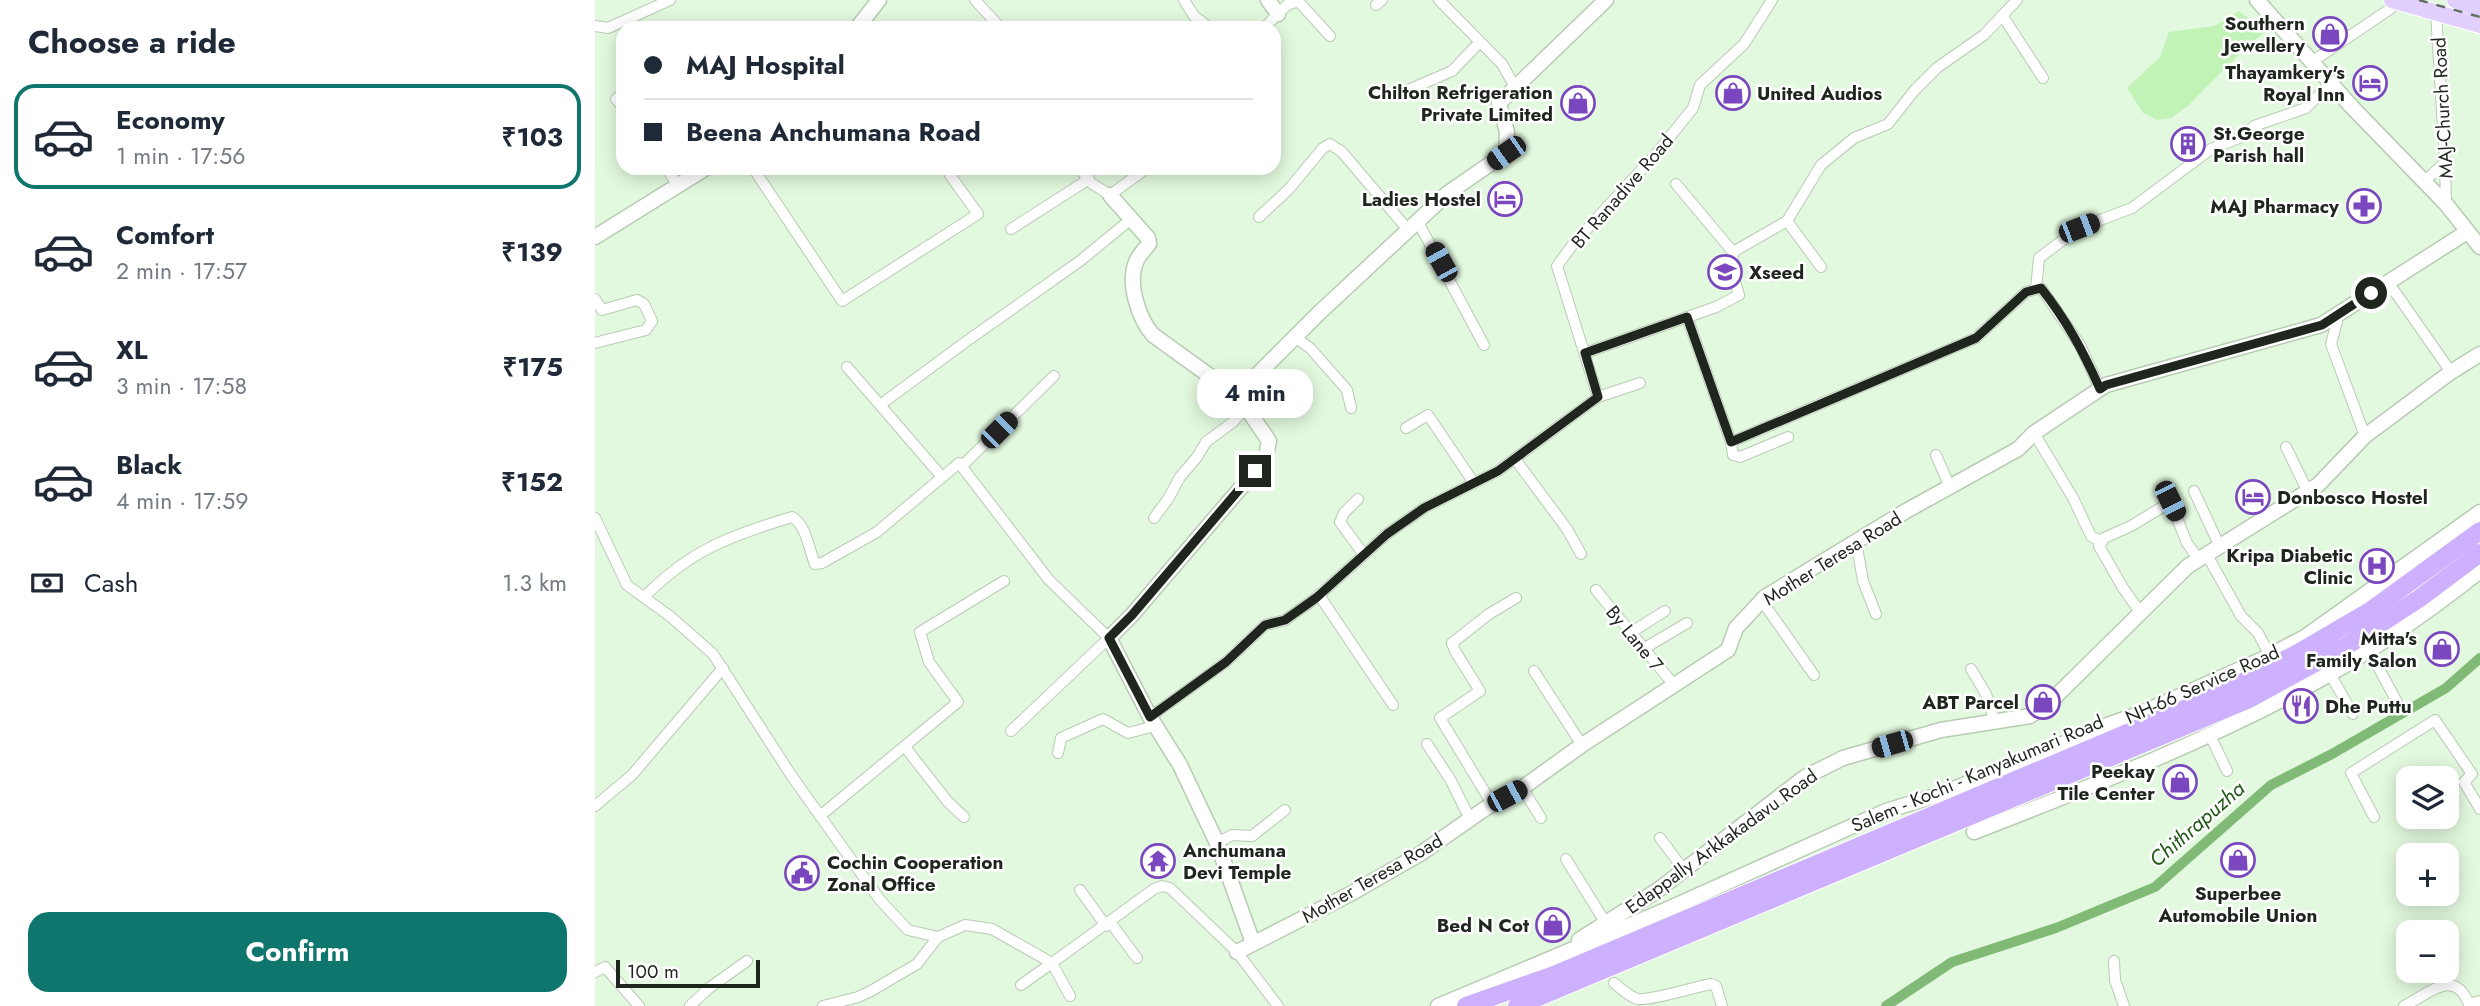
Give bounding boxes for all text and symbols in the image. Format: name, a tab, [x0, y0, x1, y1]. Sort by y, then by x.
place label: Southern Jewellery	[2220, 10, 2306, 59]
shop icon: Southern Jewellery	[2311, 15, 2349, 53]
text: Choose a ride	[28, 19, 236, 65]
street label: MAJ-Church Road	[2425, 37, 2460, 179]
text: MAJ Hospital	[686, 46, 845, 84]
place label: Thayamkery's Royal Inn	[2225, 59, 2345, 108]
hotel icon: Thayamkery's Royal Inn	[2351, 64, 2389, 102]
shop icon: United Audios	[1714, 74, 1752, 112]
place label: Chilton Refrigeration Private Limited	[1368, 79, 1553, 128]
place label: United Audios	[1757, 80, 1883, 107]
shop icon: Chilton Refrigeration Private Limited	[1559, 84, 1597, 122]
text: Economy	[116, 101, 225, 139]
icon: car	[32, 105, 95, 168]
text: Beena Anchumana Road	[686, 113, 981, 151]
text: ₹103	[502, 118, 563, 156]
place label: St.George Parish hall	[2213, 120, 2305, 169]
building icon: St.George Parish hall	[2169, 125, 2207, 163]
street label: BT Ranadive Road	[1565, 128, 1680, 254]
car	[1483, 132, 1530, 174]
text: 1 min · 17:56	[116, 139, 246, 173]
hotel icon: Ladies Hostel	[1486, 180, 1524, 218]
place label: Ladies Hostel	[1362, 186, 1481, 213]
pharmacy icon: MAJ Pharmacy	[2345, 187, 2383, 225]
place label: MAJ Pharmacy	[2210, 193, 2340, 220]
car	[2056, 211, 2103, 245]
text: Comfort	[116, 216, 214, 254]
icon: car	[32, 220, 95, 283]
text: ₹139	[501, 233, 563, 271]
car	[1422, 239, 1461, 285]
school or university icon: Xseed	[1706, 253, 1744, 291]
text: 2 min · 17:57	[116, 254, 247, 288]
place label: Xseed	[1749, 259, 1804, 286]
route start	[2355, 277, 2387, 309]
text: XL	[116, 331, 148, 369]
icon: car	[32, 335, 95, 398]
text: ₹175	[502, 348, 563, 386]
text: 3 min · 17:58	[116, 369, 247, 403]
callout: 4 min	[1197, 370, 1313, 419]
text: 4 min	[1224, 376, 1286, 410]
car	[977, 408, 1022, 452]
text: Black	[116, 446, 182, 484]
icon: car	[32, 450, 95, 513]
route end	[1239, 455, 1271, 487]
text: ₹152	[501, 463, 563, 501]
car	[2152, 478, 2189, 524]
hotel icon: Donbosco Hostel	[2234, 478, 2272, 516]
text: 4 min · 17:59	[116, 484, 249, 518]
place label: Donbosco Hostel	[2277, 484, 2428, 511]
street label: Mother Teresa Road	[1758, 505, 1907, 612]
place label: Kripa Diabetic Clinic	[2226, 542, 2353, 591]
hospital icon: Kripa Diabetic Clinic	[2358, 547, 2396, 585]
icon: cash	[28, 564, 66, 602]
text: Cash	[84, 564, 138, 602]
text: 1.3 km	[502, 566, 567, 600]
street label: By Lane 7	[1600, 600, 1670, 677]
place label: Mitta's Family Salon	[2306, 625, 2417, 674]
shop icon: Mitta's Family Salon	[2423, 630, 2461, 668]
street label: NH-66 Service Road	[2121, 638, 2284, 731]
shop icon: ABT Parcel	[2024, 683, 2062, 721]
restaurant icon: Dhe Puttu	[2282, 687, 2320, 725]
place label: ABT Parcel	[1921, 689, 2019, 716]
place label: Dhe Puttu	[2325, 693, 2412, 720]
street label: Salem - Kochi - Kanyakumari Road	[1847, 708, 2107, 839]
car	[1869, 728, 1916, 760]
place label: Peekay Tile Center	[2058, 758, 2156, 807]
street label: Edappally Arkkakadavu Road	[1620, 762, 1823, 920]
shop icon: Peekay Tile Center	[2161, 763, 2199, 801]
map controls	[2396, 766, 2459, 983]
button: layers	[2396, 766, 2459, 829]
water label: Chithrapuzha	[2143, 774, 2252, 874]
car	[1484, 777, 1531, 815]
street label: Mother Teresa Road	[1297, 827, 1448, 930]
place label: Anchumana Devi Temple	[1182, 837, 1292, 886]
shop icon: Superbee Automobile Union	[2219, 841, 2257, 879]
temple icon: Anchumana Devi Temple	[1139, 842, 1177, 880]
button: +	[2396, 843, 2459, 906]
place label: Cochin Cooperation Zonal Office	[827, 849, 1003, 898]
public building icon: Cochin Cooperation Zonal Office	[783, 854, 821, 892]
place label: Superbee Automobile Union	[2158, 880, 2317, 929]
shop icon: Bed N Cot	[1534, 906, 1572, 944]
button: Confirm	[28, 912, 567, 992]
place label: Bed N Cot	[1437, 912, 1529, 939]
button: −	[2396, 920, 2459, 983]
scale bar	[616, 957, 759, 989]
text: 100 m	[627, 958, 679, 985]

